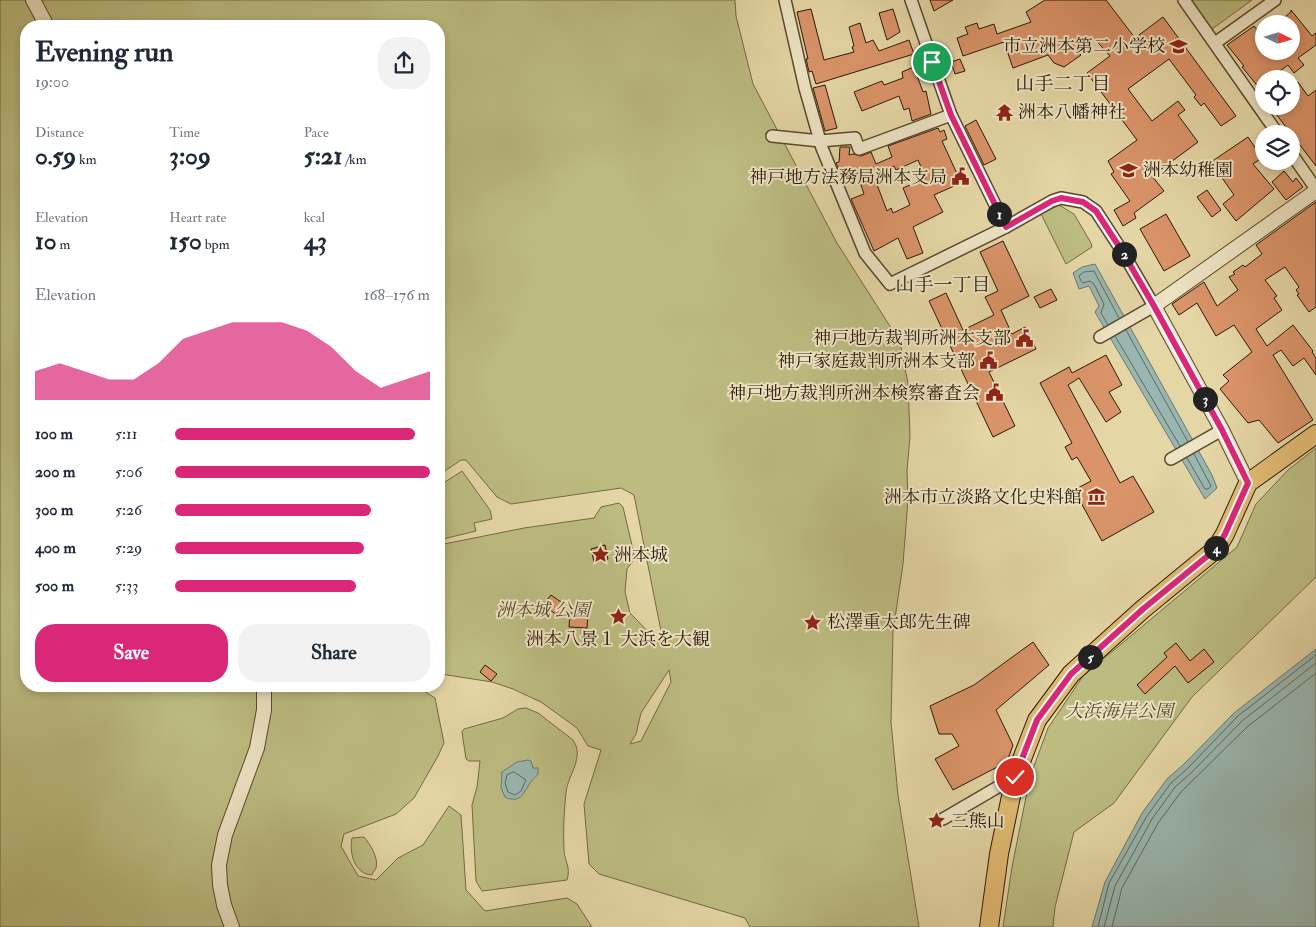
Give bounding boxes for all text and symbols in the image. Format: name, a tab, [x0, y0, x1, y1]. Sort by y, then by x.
north arrow	[1255, 15, 1300, 60]
map controls	[1255, 15, 1300, 170]
text: Evening run	[35, 35, 173, 70]
place label: 市立洲本第二小学校	[1003, 35, 1165, 58]
school or university icon: 市立洲本第二小学校	[1169, 36, 1189, 56]
button: share	[378, 37, 430, 89]
pin	[911, 41, 953, 83]
icon: arrive	[918, 48, 946, 76]
button: locate	[1255, 70, 1300, 115]
text: 19:00	[35, 72, 69, 92]
district label: 山手二丁目	[1015, 72, 1111, 96]
place label: 洲本八幡神社	[1018, 101, 1126, 124]
temple icon: 洲本八幡神社	[994, 102, 1014, 122]
text: Distance	[35, 124, 84, 141]
text: Time	[169, 124, 200, 141]
text: Pace	[304, 124, 329, 141]
button: layers	[1255, 125, 1300, 170]
text: 0.59	[35, 141, 76, 172]
text: 3:09	[169, 141, 211, 172]
text: 5:21	[304, 141, 342, 172]
text: km	[76, 151, 97, 168]
text: /km	[342, 151, 367, 168]
place label: 洲本幼稚園	[1143, 159, 1233, 182]
school or university icon: 洲本幼稚園	[1119, 160, 1139, 180]
place label: 神戸地方法務局洲本支局	[749, 166, 947, 189]
public building icon: 神戸地方法務局洲本支局	[951, 167, 971, 187]
pin: 1	[986, 202, 1012, 226]
text: 1	[997, 206, 1002, 223]
text: Elevation	[35, 209, 88, 226]
text: Heart rate	[169, 209, 226, 226]
text: kcal	[304, 209, 325, 226]
text: 10	[35, 226, 57, 257]
text: 150	[169, 226, 202, 257]
text: 43	[304, 226, 327, 257]
text: m	[57, 236, 70, 253]
text: bpm	[202, 236, 230, 253]
pin: 2	[1112, 242, 1136, 266]
text: 2	[1121, 246, 1128, 263]
district label: 山手一丁目	[895, 273, 991, 297]
text: Elevation	[35, 285, 96, 305]
text: 168–176 m	[364, 285, 430, 305]
place label: 神戸地方裁判所洲本支部	[813, 327, 1011, 350]
public building icon: 神戸地方裁判所洲本支部	[1015, 328, 1035, 348]
place label: 神戸家庭裁判所洲本支部	[777, 350, 975, 373]
public building icon: 神戸家庭裁判所洲本支部	[979, 351, 999, 371]
place label: 神戸地方裁判所洲本検察審査会	[728, 382, 980, 405]
public building icon: 神戸地方裁判所洲本検察審査会	[984, 383, 1004, 403]
pin: 3	[1192, 386, 1218, 412]
text: 3	[1203, 391, 1208, 408]
text: 100 m	[35, 424, 73, 444]
text: 5:11	[115, 424, 137, 444]
text: 200 m	[35, 462, 75, 482]
text: 5:06	[115, 462, 142, 482]
place label: 洲本市立淡路文化史料館	[884, 486, 1082, 509]
museum icon: 洲本市立淡路文化史料館	[1086, 487, 1106, 507]
text: 300 m	[35, 500, 73, 520]
text: 5:26	[115, 500, 142, 520]
pin: 4	[1204, 536, 1228, 560]
text: 400 m	[35, 538, 76, 558]
text: 5:29	[115, 538, 142, 558]
text: 4	[1213, 540, 1220, 557]
place label: 洲本城	[614, 544, 668, 567]
place icon: 洲本城	[590, 545, 610, 565]
text: 500 m	[35, 576, 74, 596]
text: 5:33	[115, 576, 138, 596]
park label: 洲本城 公園	[496, 599, 593, 622]
place icon: 洲本八景１ 大浜を大観	[608, 606, 628, 626]
place label: 松澤重太郎先生碑	[827, 611, 971, 634]
place icon: 松澤重太郎先生碑	[803, 612, 823, 632]
button: Save	[35, 624, 228, 682]
button: Share	[238, 624, 430, 682]
place label: 洲本八景１ 大浜を大観	[526, 628, 710, 651]
pin: 5	[1078, 644, 1102, 670]
text: 5	[1087, 649, 1094, 666]
park label: 大浜海岸公園	[1065, 700, 1176, 723]
pin	[994, 756, 1036, 798]
icon: check	[1001, 763, 1029, 791]
place label: 三熊山	[951, 810, 1005, 833]
place icon: 三熊山	[927, 811, 947, 831]

